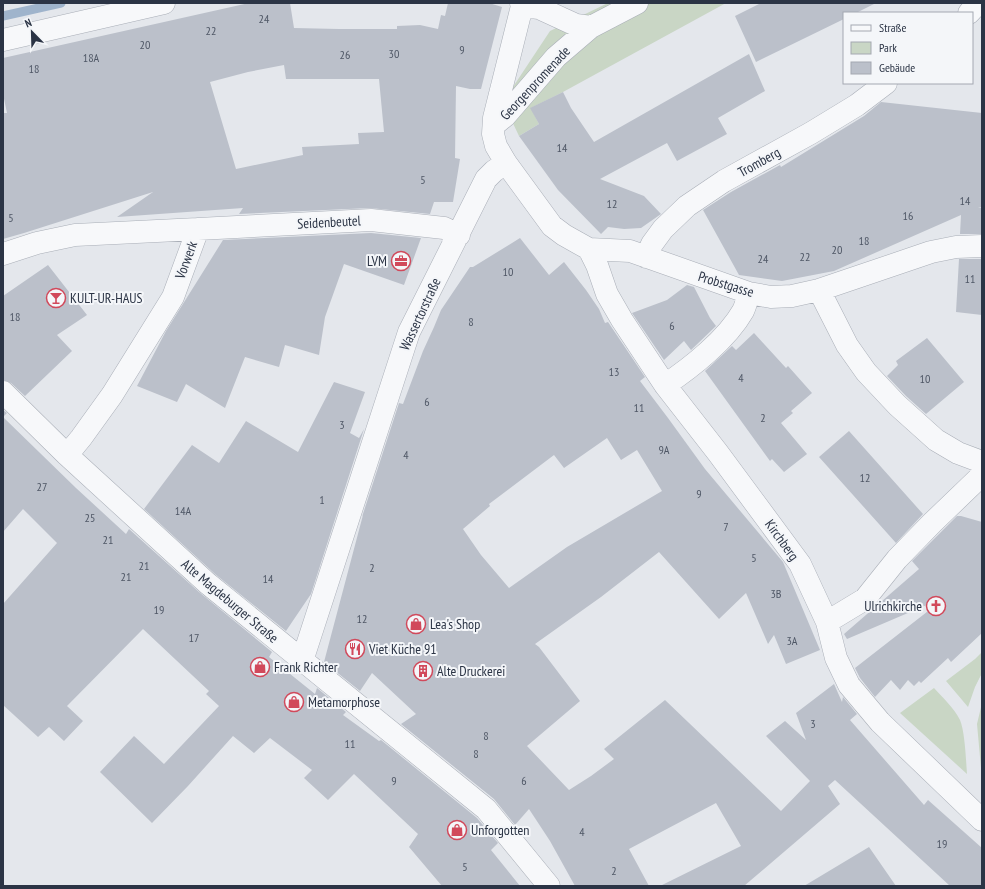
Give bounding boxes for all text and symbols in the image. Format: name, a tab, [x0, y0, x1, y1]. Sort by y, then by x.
house number: 24	[259, 11, 270, 26]
north arrow	[12, 12, 52, 52]
legend	[843, 12, 973, 84]
text: N	[23, 15, 34, 30]
text: Straße	[879, 20, 906, 35]
house number: 22	[206, 23, 216, 38]
house number: 20	[140, 37, 150, 52]
text: Park	[879, 40, 897, 55]
house number: 9	[459, 42, 465, 57]
street label: Georgenpromenade	[496, 42, 574, 124]
house number: 30	[389, 46, 399, 61]
house number: 26	[340, 47, 350, 62]
house number: 18A	[83, 50, 100, 65]
text: Gebäude	[879, 60, 915, 75]
house number: 18	[29, 61, 39, 76]
house number: 14	[557, 140, 568, 155]
street label: Tromberg	[735, 143, 783, 181]
house number: 5	[420, 172, 426, 187]
house number: 14	[960, 193, 971, 208]
house number: 12	[607, 196, 617, 211]
house number: 16	[903, 208, 913, 223]
house number: 5	[8, 210, 14, 225]
street label: Seidenbeutel	[297, 211, 362, 233]
house number: 18	[859, 233, 869, 248]
street label: Vorwerk	[171, 238, 201, 282]
house number: 20	[832, 242, 842, 257]
house number: 22	[800, 249, 810, 264]
office icon: LVM	[390, 250, 412, 272]
house number: 24	[758, 251, 769, 266]
place label: LVM	[367, 252, 387, 270]
house number: 10	[503, 264, 513, 279]
street label: Probstgasse	[696, 267, 756, 301]
house number: 11	[965, 271, 975, 286]
street label: Wassertorstraße	[395, 275, 445, 353]
bar icon: KULT-UR-HAUS	[45, 287, 67, 309]
place label: KULT-UR-HAUS	[70, 289, 143, 307]
house number: 18	[10, 309, 20, 324]
house number: 8	[468, 314, 474, 329]
house number: 6	[669, 318, 675, 333]
house number: 13	[609, 364, 619, 379]
house number: 4	[738, 370, 744, 385]
house number: 10	[920, 371, 930, 386]
house number: 6	[424, 394, 430, 409]
house number: 11	[634, 400, 644, 415]
house number: 2	[760, 410, 766, 425]
house number: 3	[339, 417, 345, 432]
house number: 9A	[658, 442, 670, 457]
house number: 4	[403, 447, 409, 462]
house number: 12	[860, 470, 870, 485]
house number: 27	[37, 479, 47, 494]
house number: 9	[696, 486, 702, 501]
house number: 1	[319, 492, 325, 507]
house number: 14A	[175, 503, 192, 518]
house number: 25	[85, 510, 95, 525]
street label: Kirchberg	[761, 516, 803, 564]
house number: 7	[723, 519, 729, 534]
house number: 21	[103, 532, 113, 547]
house number: 5	[751, 550, 757, 565]
street label: Alte Magdeburger Straße	[178, 555, 282, 647]
house number: 21	[139, 558, 149, 573]
house number: 2	[369, 560, 375, 575]
house number: 21	[121, 569, 131, 584]
house number: 14	[263, 571, 274, 586]
house number: 3B	[770, 586, 782, 601]
church icon: Ulrichkirche	[925, 595, 947, 617]
place label: Ulrichkirche	[864, 597, 922, 615]
house number: 19	[154, 602, 164, 617]
house number: 12	[357, 611, 367, 626]
shop icon: Lea's Shop	[405, 613, 427, 635]
place label: Lea's Shop	[430, 615, 480, 633]
house number: 17	[189, 630, 199, 645]
house number: 3A	[786, 633, 798, 648]
restaurant icon: Viet Küche 91	[344, 638, 366, 660]
place label: Viet Küche 91	[368, 640, 437, 658]
shop icon: Frank Richter	[249, 656, 271, 678]
place label: Frank Richter	[274, 658, 338, 676]
building icon: Alte Druckerei	[412, 660, 434, 682]
place label: Alte Druckerei	[437, 662, 505, 680]
shop icon: Metamorphose	[283, 691, 305, 713]
place label: Metamorphose	[308, 693, 380, 711]
house number: 3	[810, 716, 816, 731]
house number: 8	[483, 728, 489, 743]
house number: 11	[345, 736, 355, 751]
house number: 8	[473, 746, 479, 761]
house number: 9	[391, 773, 397, 788]
house number: 6	[521, 773, 527, 788]
shop icon: Unforgotten	[446, 819, 468, 841]
place label: Unforgotten	[471, 821, 529, 839]
house number: 4	[579, 824, 585, 839]
house number: 19	[937, 836, 947, 851]
house number: 5	[462, 859, 468, 874]
house number: 2	[611, 863, 617, 878]

